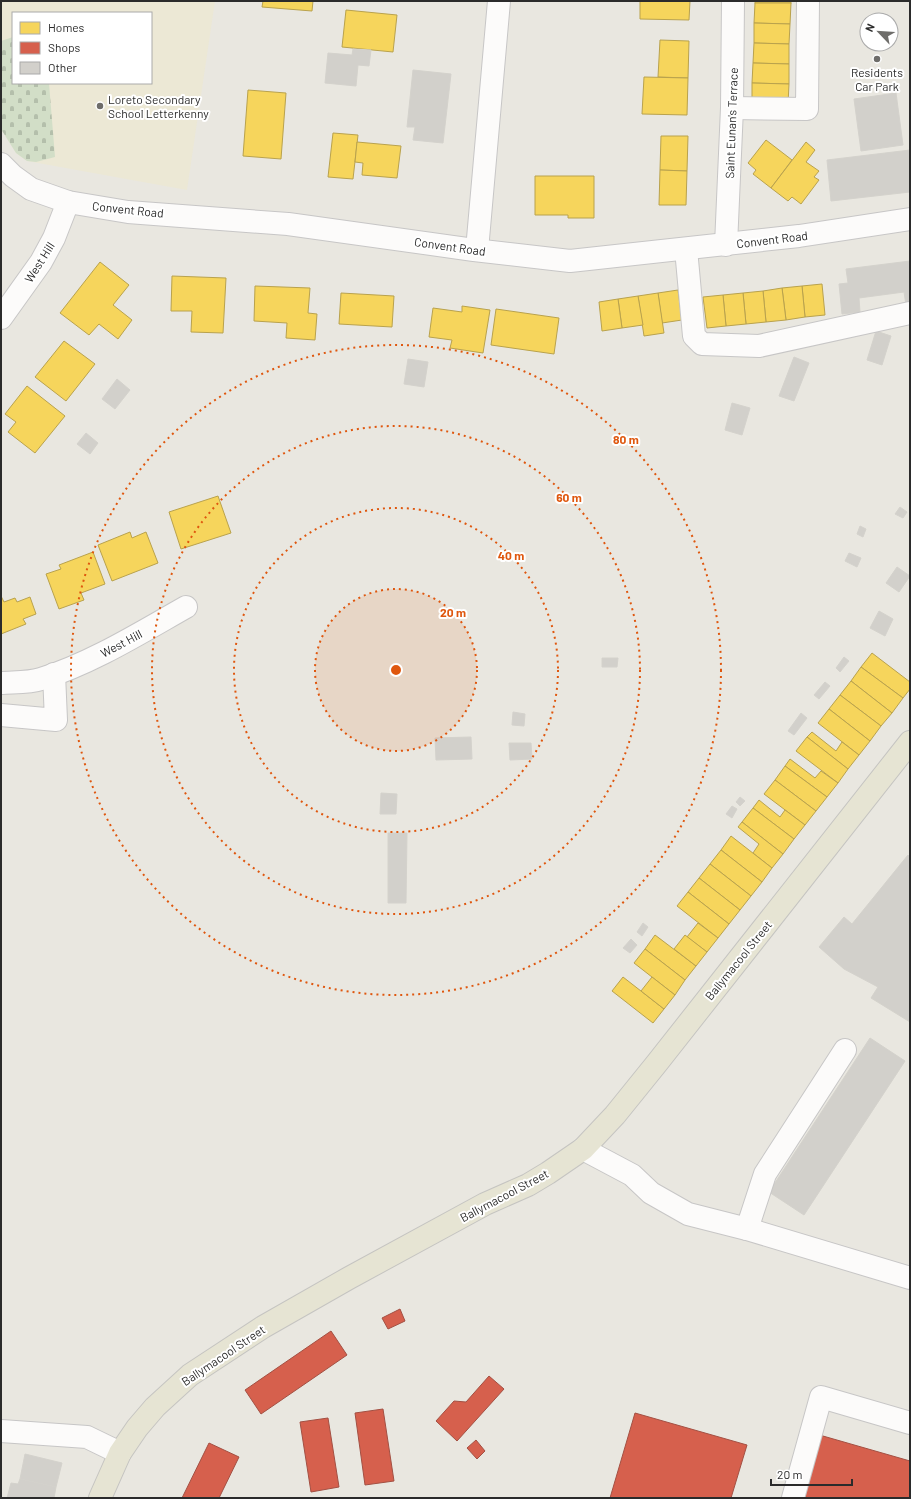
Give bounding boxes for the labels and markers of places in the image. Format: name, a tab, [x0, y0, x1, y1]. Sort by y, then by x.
marker: Residents Car Park	[872, 54, 882, 64]
place label: Residents Car Park	[851, 65, 903, 93]
place label: Loreto Secondary School Letterkenny	[108, 92, 209, 120]
marker: Loreto Secondary School Letterkenny	[95, 101, 105, 111]
centre of rings	[389, 663, 403, 677]

